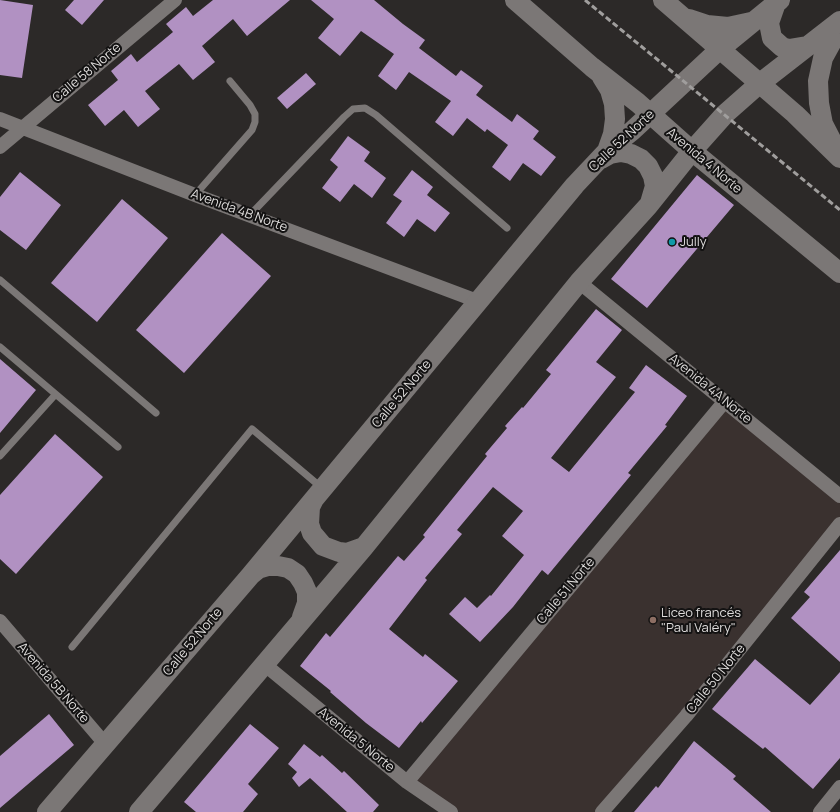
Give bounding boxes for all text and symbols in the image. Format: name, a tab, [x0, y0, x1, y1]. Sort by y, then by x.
street label: Calle 58 Norte	[50, 40, 124, 106]
street label: Calle 52 Norte	[586, 107, 658, 175]
street label: Avenida 4 Norte	[663, 125, 745, 197]
street label: Avenida 4B Norte	[189, 186, 289, 236]
place label: Jully	[680, 234, 707, 250]
marker: Jully	[667, 237, 677, 247]
street label: Avenida 4A Norte	[665, 351, 755, 427]
street label: Calle 52 Norte	[369, 357, 435, 431]
street label: Calle 51 Norte	[534, 555, 598, 627]
street label: Calle 52 Norte	[160, 605, 226, 679]
place label: Liceo francés "Paul Valéry"	[661, 605, 741, 636]
marker: Liceo francés "Paul Valéry"	[648, 615, 658, 625]
street label: Avenida 5B Norte	[14, 640, 92, 726]
street label: Calle 50 Norte	[683, 641, 749, 717]
street label: Avenida 5 Norte	[315, 704, 397, 776]

